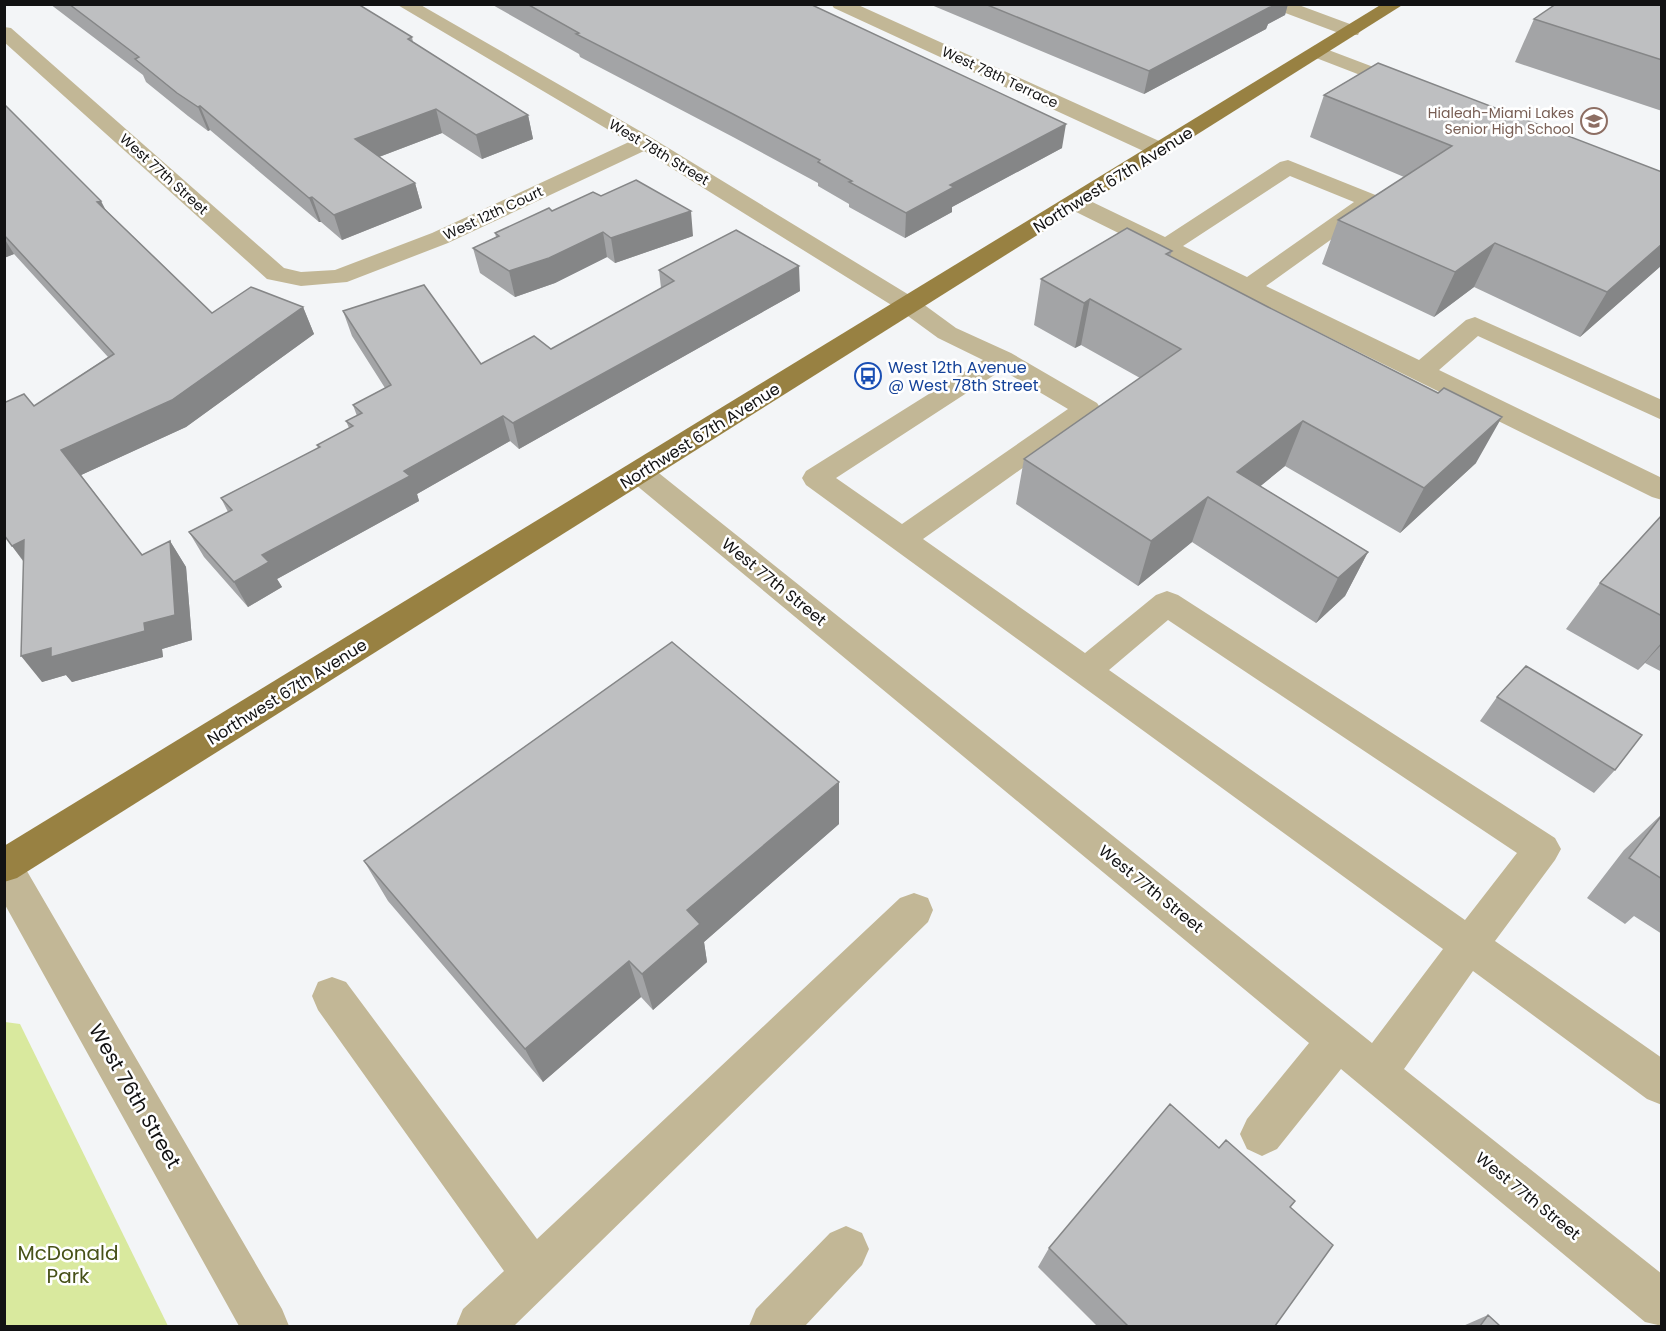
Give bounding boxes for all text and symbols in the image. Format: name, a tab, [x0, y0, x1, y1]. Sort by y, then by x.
street label: West 78th Terrace	[939, 41, 1062, 113]
place label: Hialeah-Miami Lakes Senior High School	[1428, 103, 1574, 139]
school or university icon: Hialeah-Miami Lakes Senior High School	[1579, 106, 1609, 136]
street label: West 78th Street	[605, 114, 713, 190]
street label: Northwest 67th Avenue	[1029, 121, 1197, 239]
street label: West 77th Street	[115, 129, 213, 219]
street label: West 12th Court	[440, 181, 546, 245]
place label: West 12th Avenue @ West 78th Street	[888, 356, 1039, 397]
bus stop icon: West 12th Avenue @ West 78th Street	[853, 361, 883, 391]
street label: Northwest 67th Avenue	[616, 377, 784, 495]
street label: West 77th Street	[717, 533, 831, 632]
street label: Northwest 67th Avenue	[203, 633, 371, 751]
street label: West 77th Street	[1094, 840, 1208, 939]
street label: West 76th Street	[82, 1019, 188, 1173]
street label: West 77th Street	[1471, 1147, 1585, 1246]
park label: McDonald Park	[17, 1239, 119, 1290]

